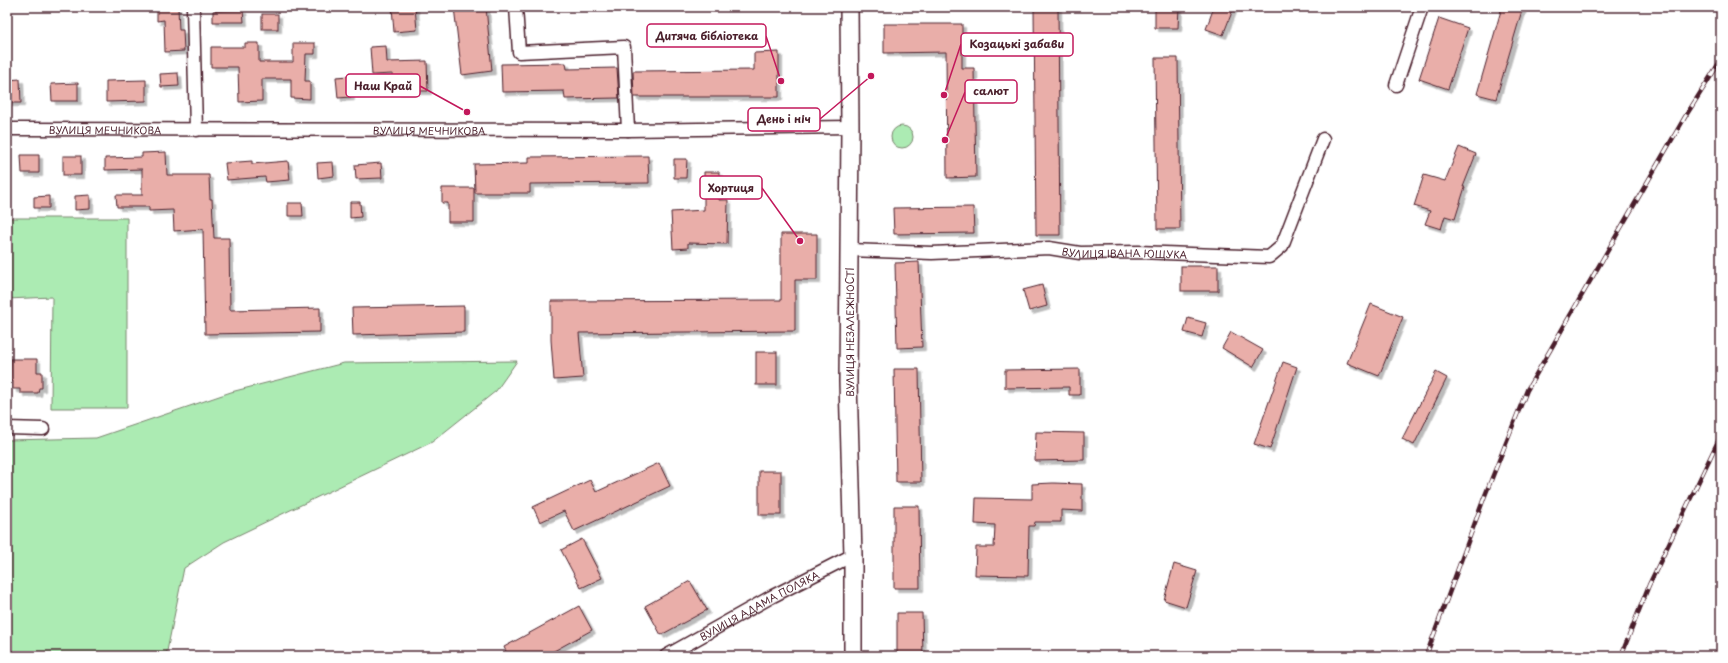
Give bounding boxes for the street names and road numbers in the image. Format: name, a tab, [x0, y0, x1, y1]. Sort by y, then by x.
street label: ВУЛИЦЯ МЕЧНИКОВА	[49, 122, 161, 137]
street label: ВУЛИЦЯ МЕЧНИКОВА	[373, 122, 485, 137]
street label: ВУЛИЦЯ ІВАНА ЮЩУКА	[1061, 243, 1188, 261]
street label: ВУЛИЦЯ НЕЗАЛЕЖНОСТІ	[842, 267, 857, 397]
street label: ВУЛИЦЯ АДАМА ПОЛЯКА	[696, 566, 821, 643]

